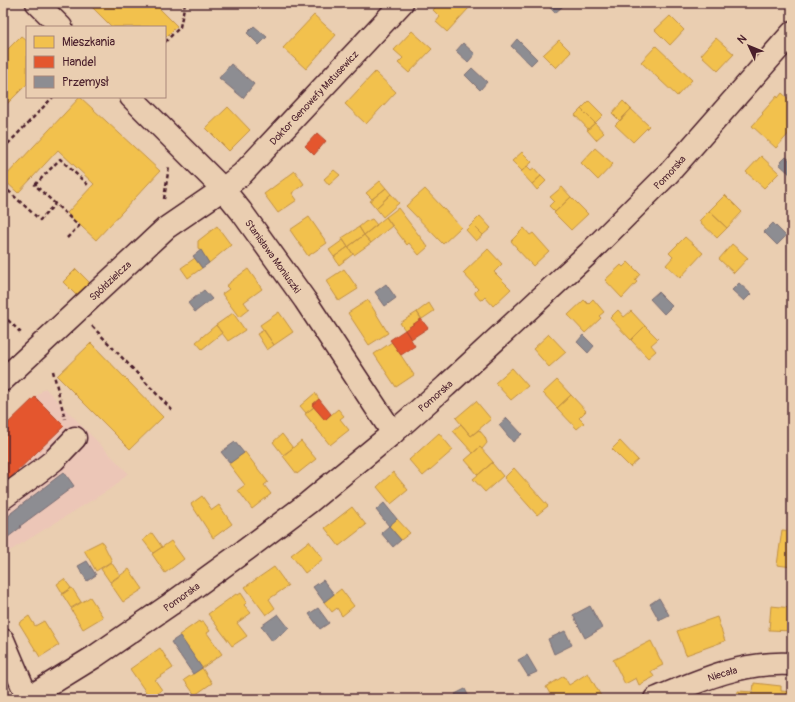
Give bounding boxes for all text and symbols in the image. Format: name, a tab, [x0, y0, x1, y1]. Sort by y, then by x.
legend	[26, 26, 166, 98]
north arrow	[729, 26, 769, 66]
text: N	[735, 32, 750, 47]
text: Mieszkania	[62, 35, 115, 50]
street label: Doktor Genowefy Matusewicz	[267, 49, 361, 148]
text: Handel	[62, 55, 97, 70]
text: Przemysł	[62, 75, 110, 90]
street label: Pomorska	[651, 153, 689, 192]
street label: Stanisława Moniuszki	[242, 218, 303, 296]
street label: Spółdzielcza	[87, 259, 134, 304]
street label: Pomorska	[416, 378, 456, 415]
street label: Pomorska	[161, 580, 203, 614]
street label: Niecała	[706, 664, 739, 685]

